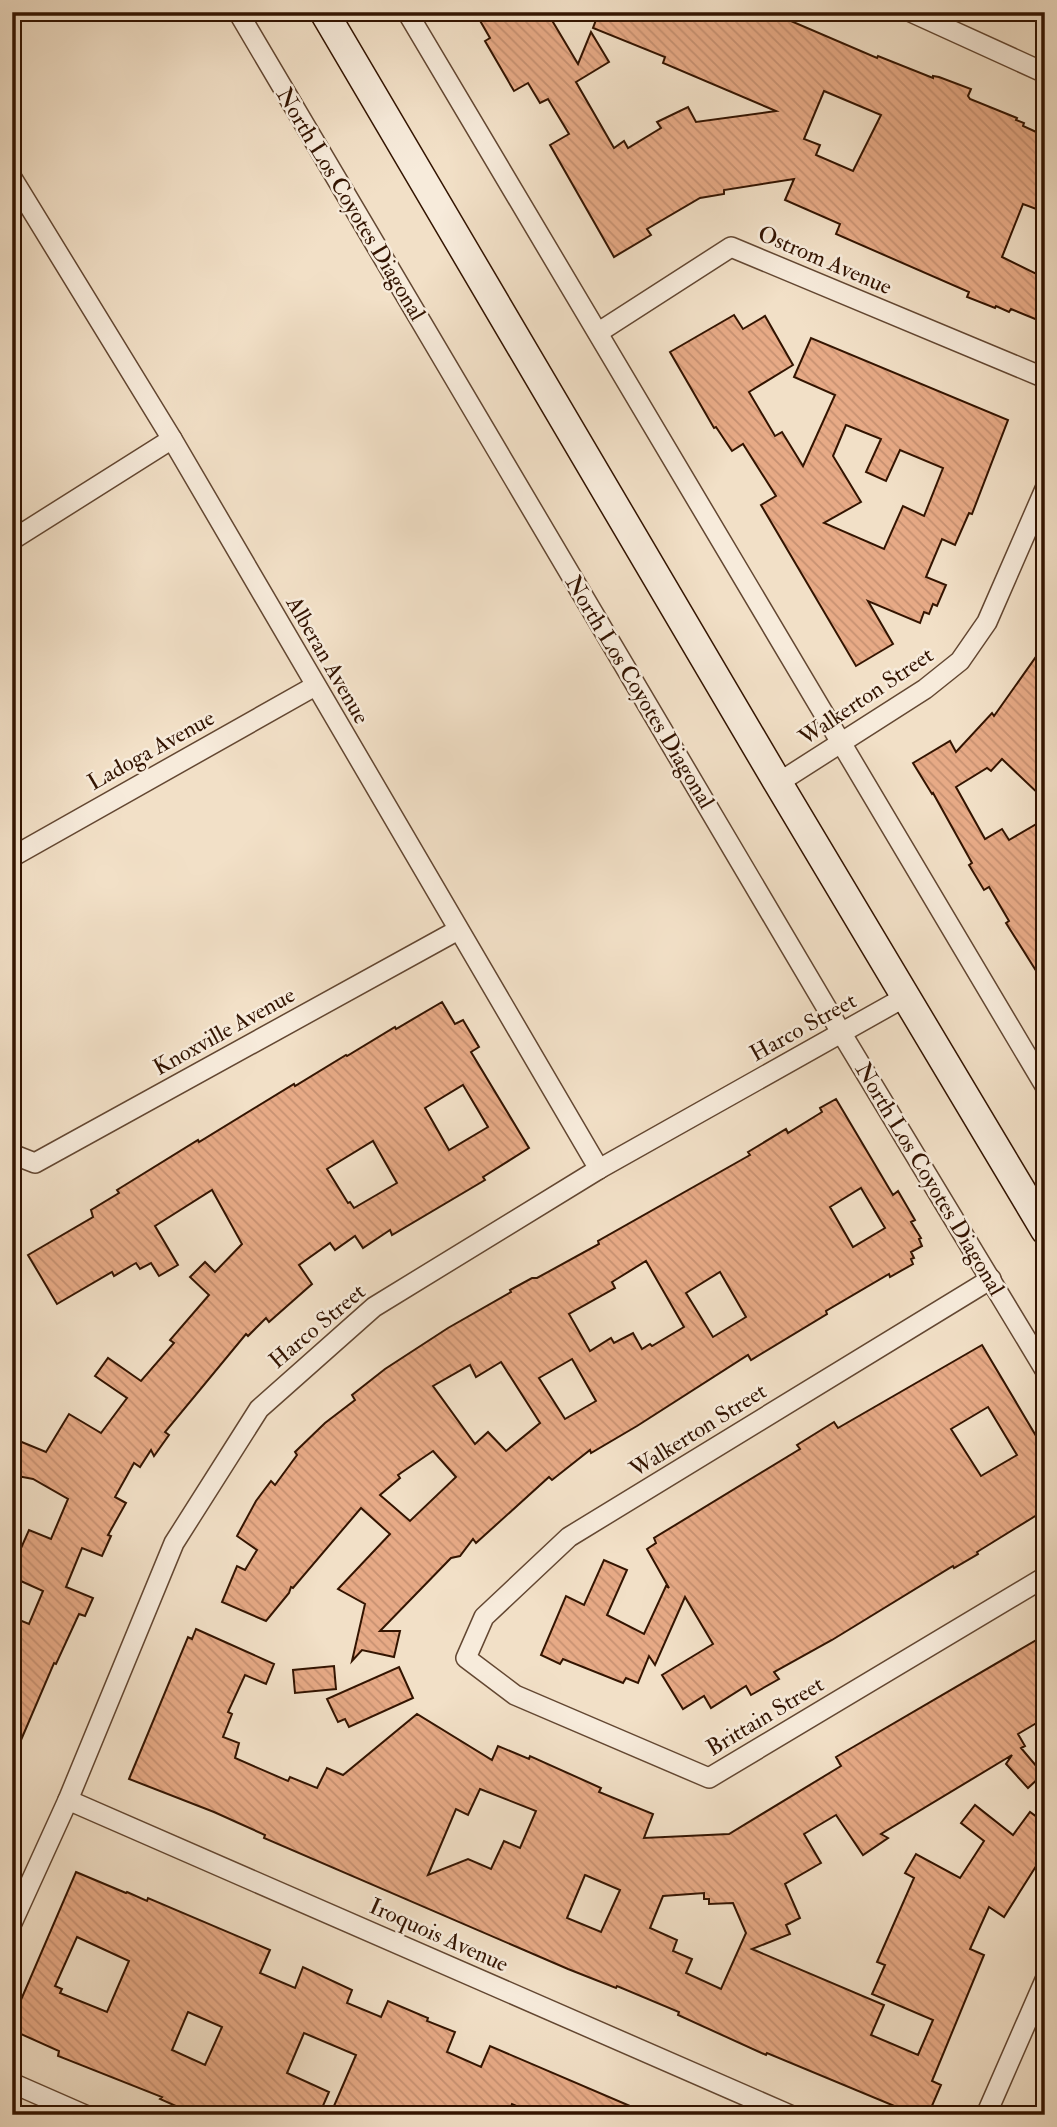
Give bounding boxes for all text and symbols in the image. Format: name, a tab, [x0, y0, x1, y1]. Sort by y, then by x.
street label: North Los Coyotes Diagonal	[270, 82, 432, 326]
street label: Ostrom Avenue	[754, 219, 897, 301]
street label: North Los Coyotes Diagonal	[559, 570, 721, 814]
street label: Alberan Avenue	[279, 590, 376, 729]
street label: Walkerton Street	[792, 640, 939, 752]
street label: Ladoga Avenue	[82, 703, 220, 797]
street label: Knoxville Avenue	[148, 980, 300, 1082]
street label: Harco Street	[745, 986, 861, 1068]
street label: North Los Coyotes Diagonal	[849, 1057, 1011, 1301]
street label: Harco Street	[263, 1277, 371, 1375]
street label: Walkerton Street	[623, 1376, 772, 1484]
street label: Brittain Street	[701, 1670, 829, 1762]
street label: Iroquois Avenue	[365, 1891, 513, 1979]

